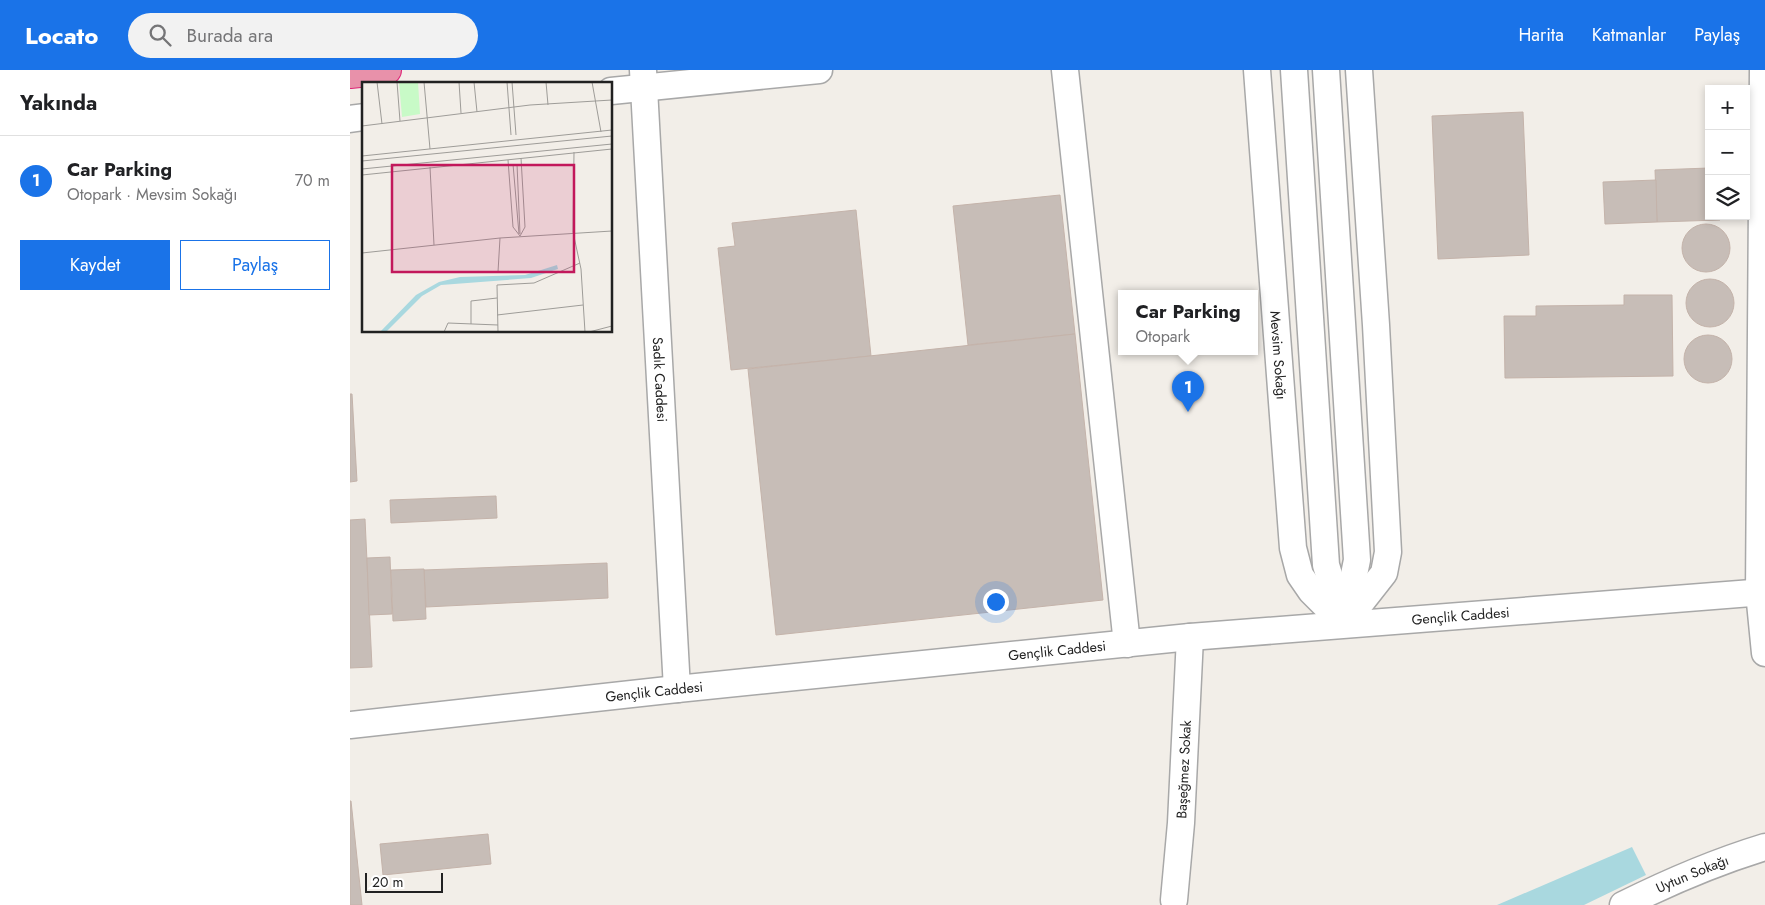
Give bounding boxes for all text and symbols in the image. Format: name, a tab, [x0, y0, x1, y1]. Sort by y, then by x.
search box	[128, 13, 478, 58]
text: Locato	[25, 18, 98, 53]
icon: search	[146, 21, 174, 49]
text: Burada ara	[186, 22, 273, 49]
text: Harita	[1518, 22, 1564, 48]
text: Katmanlar	[1592, 22, 1666, 48]
text: Paylaş	[1694, 22, 1740, 48]
inset map	[362, 82, 612, 332]
map controls	[1705, 85, 1750, 220]
button: +	[1705, 85, 1750, 130]
text: Yakında	[20, 88, 97, 118]
button: −	[1705, 130, 1750, 175]
text: Car Parking	[67, 156, 172, 183]
text: 1	[32, 169, 40, 192]
text: 70 m	[295, 169, 330, 192]
button: layers	[1705, 175, 1750, 220]
text: Otopark · Mevsim Sokağı	[67, 183, 237, 206]
button: Kaydet	[20, 240, 170, 290]
button: Paylaş	[180, 240, 330, 290]
popup	[1118, 290, 1258, 355]
text: Car Parking	[1135, 298, 1241, 325]
street label: Mevsim Sokağı	[1265, 310, 1292, 400]
text: Otopark	[1135, 325, 1190, 348]
street label: Sadık Caddesi	[648, 336, 672, 423]
pin: 1	[1172, 371, 1204, 412]
your location	[983, 589, 1009, 615]
street label: Gençlik Caddesi	[1411, 602, 1510, 630]
street label: Gençlik Caddesi	[1007, 636, 1107, 665]
street label: Gençlik Caddesi	[604, 676, 704, 707]
street label: Başeğmez Sokak	[1171, 719, 1196, 819]
street label: Uytun Sokağı	[1653, 850, 1731, 898]
scale bar	[365, 870, 442, 893]
text: 20 m	[372, 872, 404, 892]

